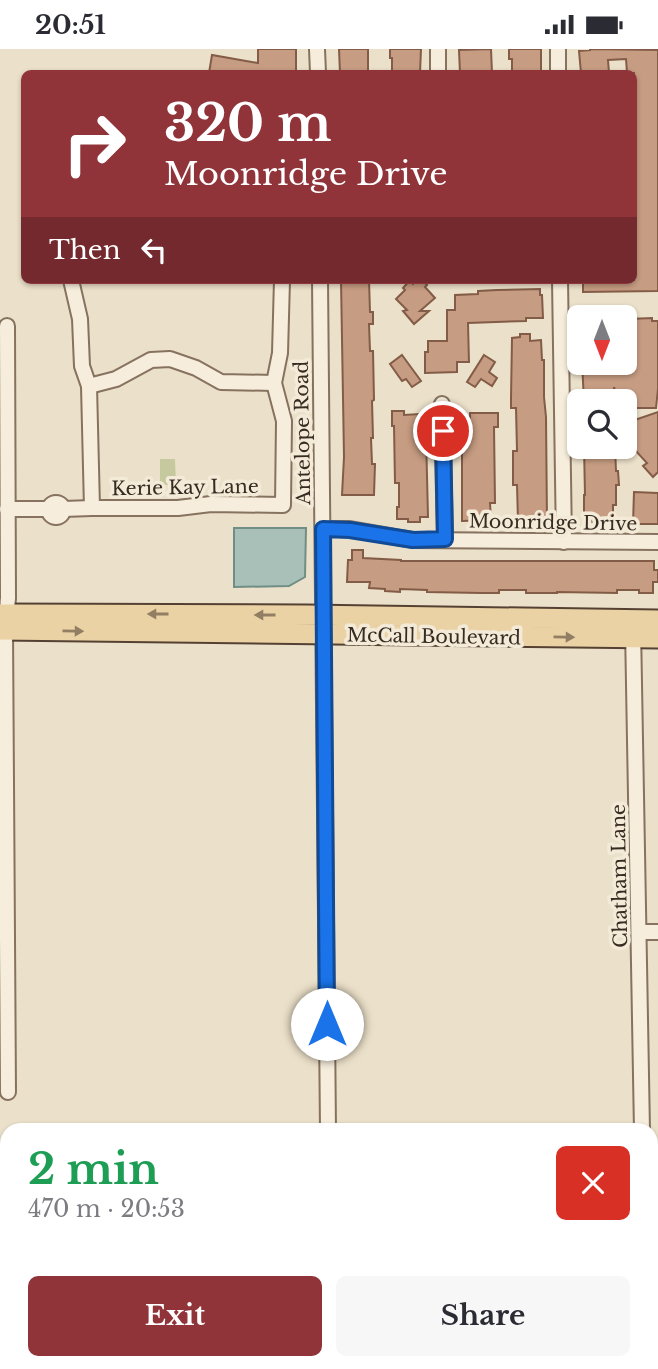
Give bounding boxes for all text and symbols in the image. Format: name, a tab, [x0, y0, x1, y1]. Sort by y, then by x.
text: 20:51	[35, 9, 106, 41]
text: 320 m	[164, 93, 331, 154]
icon: right	[49, 98, 140, 189]
text: Moonridge Drive	[164, 154, 448, 194]
icon: left	[135, 231, 173, 269]
text: Then	[49, 234, 121, 266]
north arrow	[567, 305, 637, 375]
map controls	[567, 305, 637, 459]
street label: Antelope Road	[290, 361, 315, 506]
button: search	[567, 389, 637, 459]
pin	[413, 401, 473, 461]
icon: arrive	[424, 412, 462, 450]
street label: Kerie Kay Lane	[111, 475, 259, 500]
street label: Moonridge Drive	[469, 510, 637, 535]
one-way arrow	[146, 608, 168, 620]
one-way arrow	[254, 609, 276, 621]
street label: McCall Boulevard	[347, 623, 521, 650]
one-way arrow	[62, 625, 84, 637]
one-way arrow	[553, 632, 575, 643]
street label: Chatham Lane	[607, 804, 632, 948]
position arrow	[290, 987, 364, 1061]
text: 2 min	[28, 1143, 159, 1195]
button: close	[556, 1146, 630, 1220]
text: 470 m · 20:53	[28, 1195, 185, 1223]
button: Exit	[28, 1276, 322, 1356]
button: Share	[336, 1276, 630, 1356]

